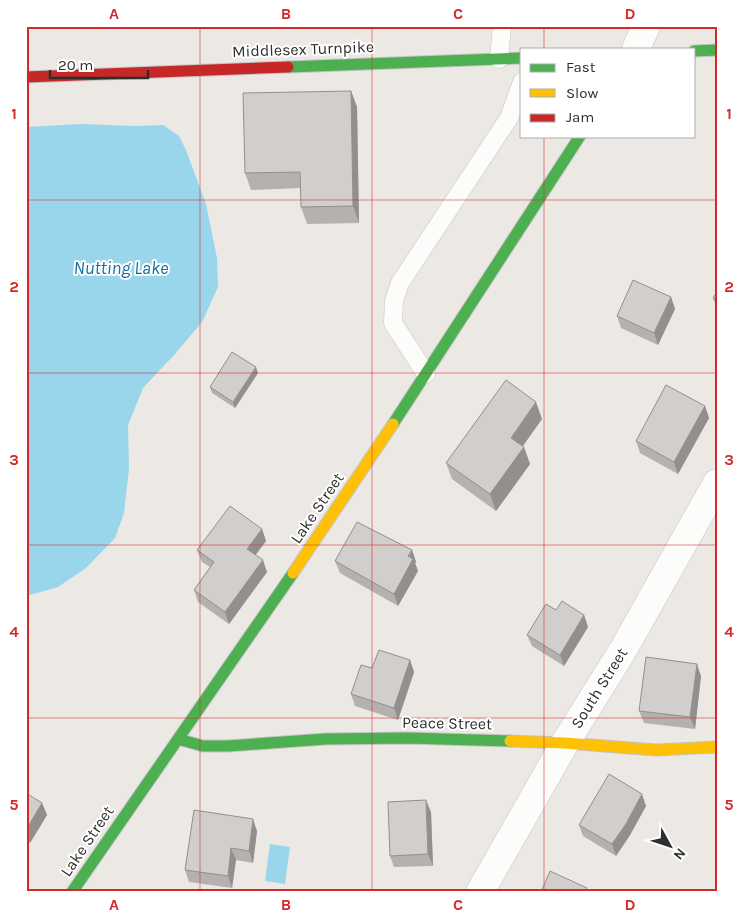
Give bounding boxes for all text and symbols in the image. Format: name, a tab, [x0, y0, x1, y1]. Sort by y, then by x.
text: A	[109, 4, 119, 23]
text: B	[281, 4, 291, 23]
text: C	[453, 4, 463, 23]
text: D	[625, 4, 636, 23]
street label: Middlesex Turnpike	[232, 37, 374, 61]
scale bar	[50, 48, 148, 80]
legend	[520, 48, 696, 138]
text: 20 m	[58, 56, 93, 74]
text: Fast	[566, 58, 596, 76]
text: Slow	[566, 84, 598, 102]
text: 1	[11, 104, 17, 123]
text: 1	[726, 104, 732, 123]
text: Jam	[566, 108, 594, 126]
water label: Nutting Lake	[74, 257, 168, 279]
text: 2	[9, 277, 19, 296]
text: 2	[724, 277, 734, 296]
text: 3	[9, 450, 19, 469]
text: 3	[724, 450, 734, 469]
street label: Lake Street	[286, 469, 348, 547]
text: 4	[9, 622, 19, 641]
text: 4	[724, 622, 734, 641]
street label: South Street	[567, 644, 631, 732]
street label: Peace Street	[402, 713, 492, 733]
text: 5	[9, 795, 19, 814]
text: 5	[724, 795, 734, 814]
street label: Lake Street	[56, 802, 118, 880]
north arrow	[646, 820, 696, 870]
text: N	[670, 845, 689, 863]
text: A	[109, 895, 119, 914]
text: B	[281, 895, 291, 914]
text: C	[453, 895, 463, 914]
text: D	[625, 895, 636, 914]

